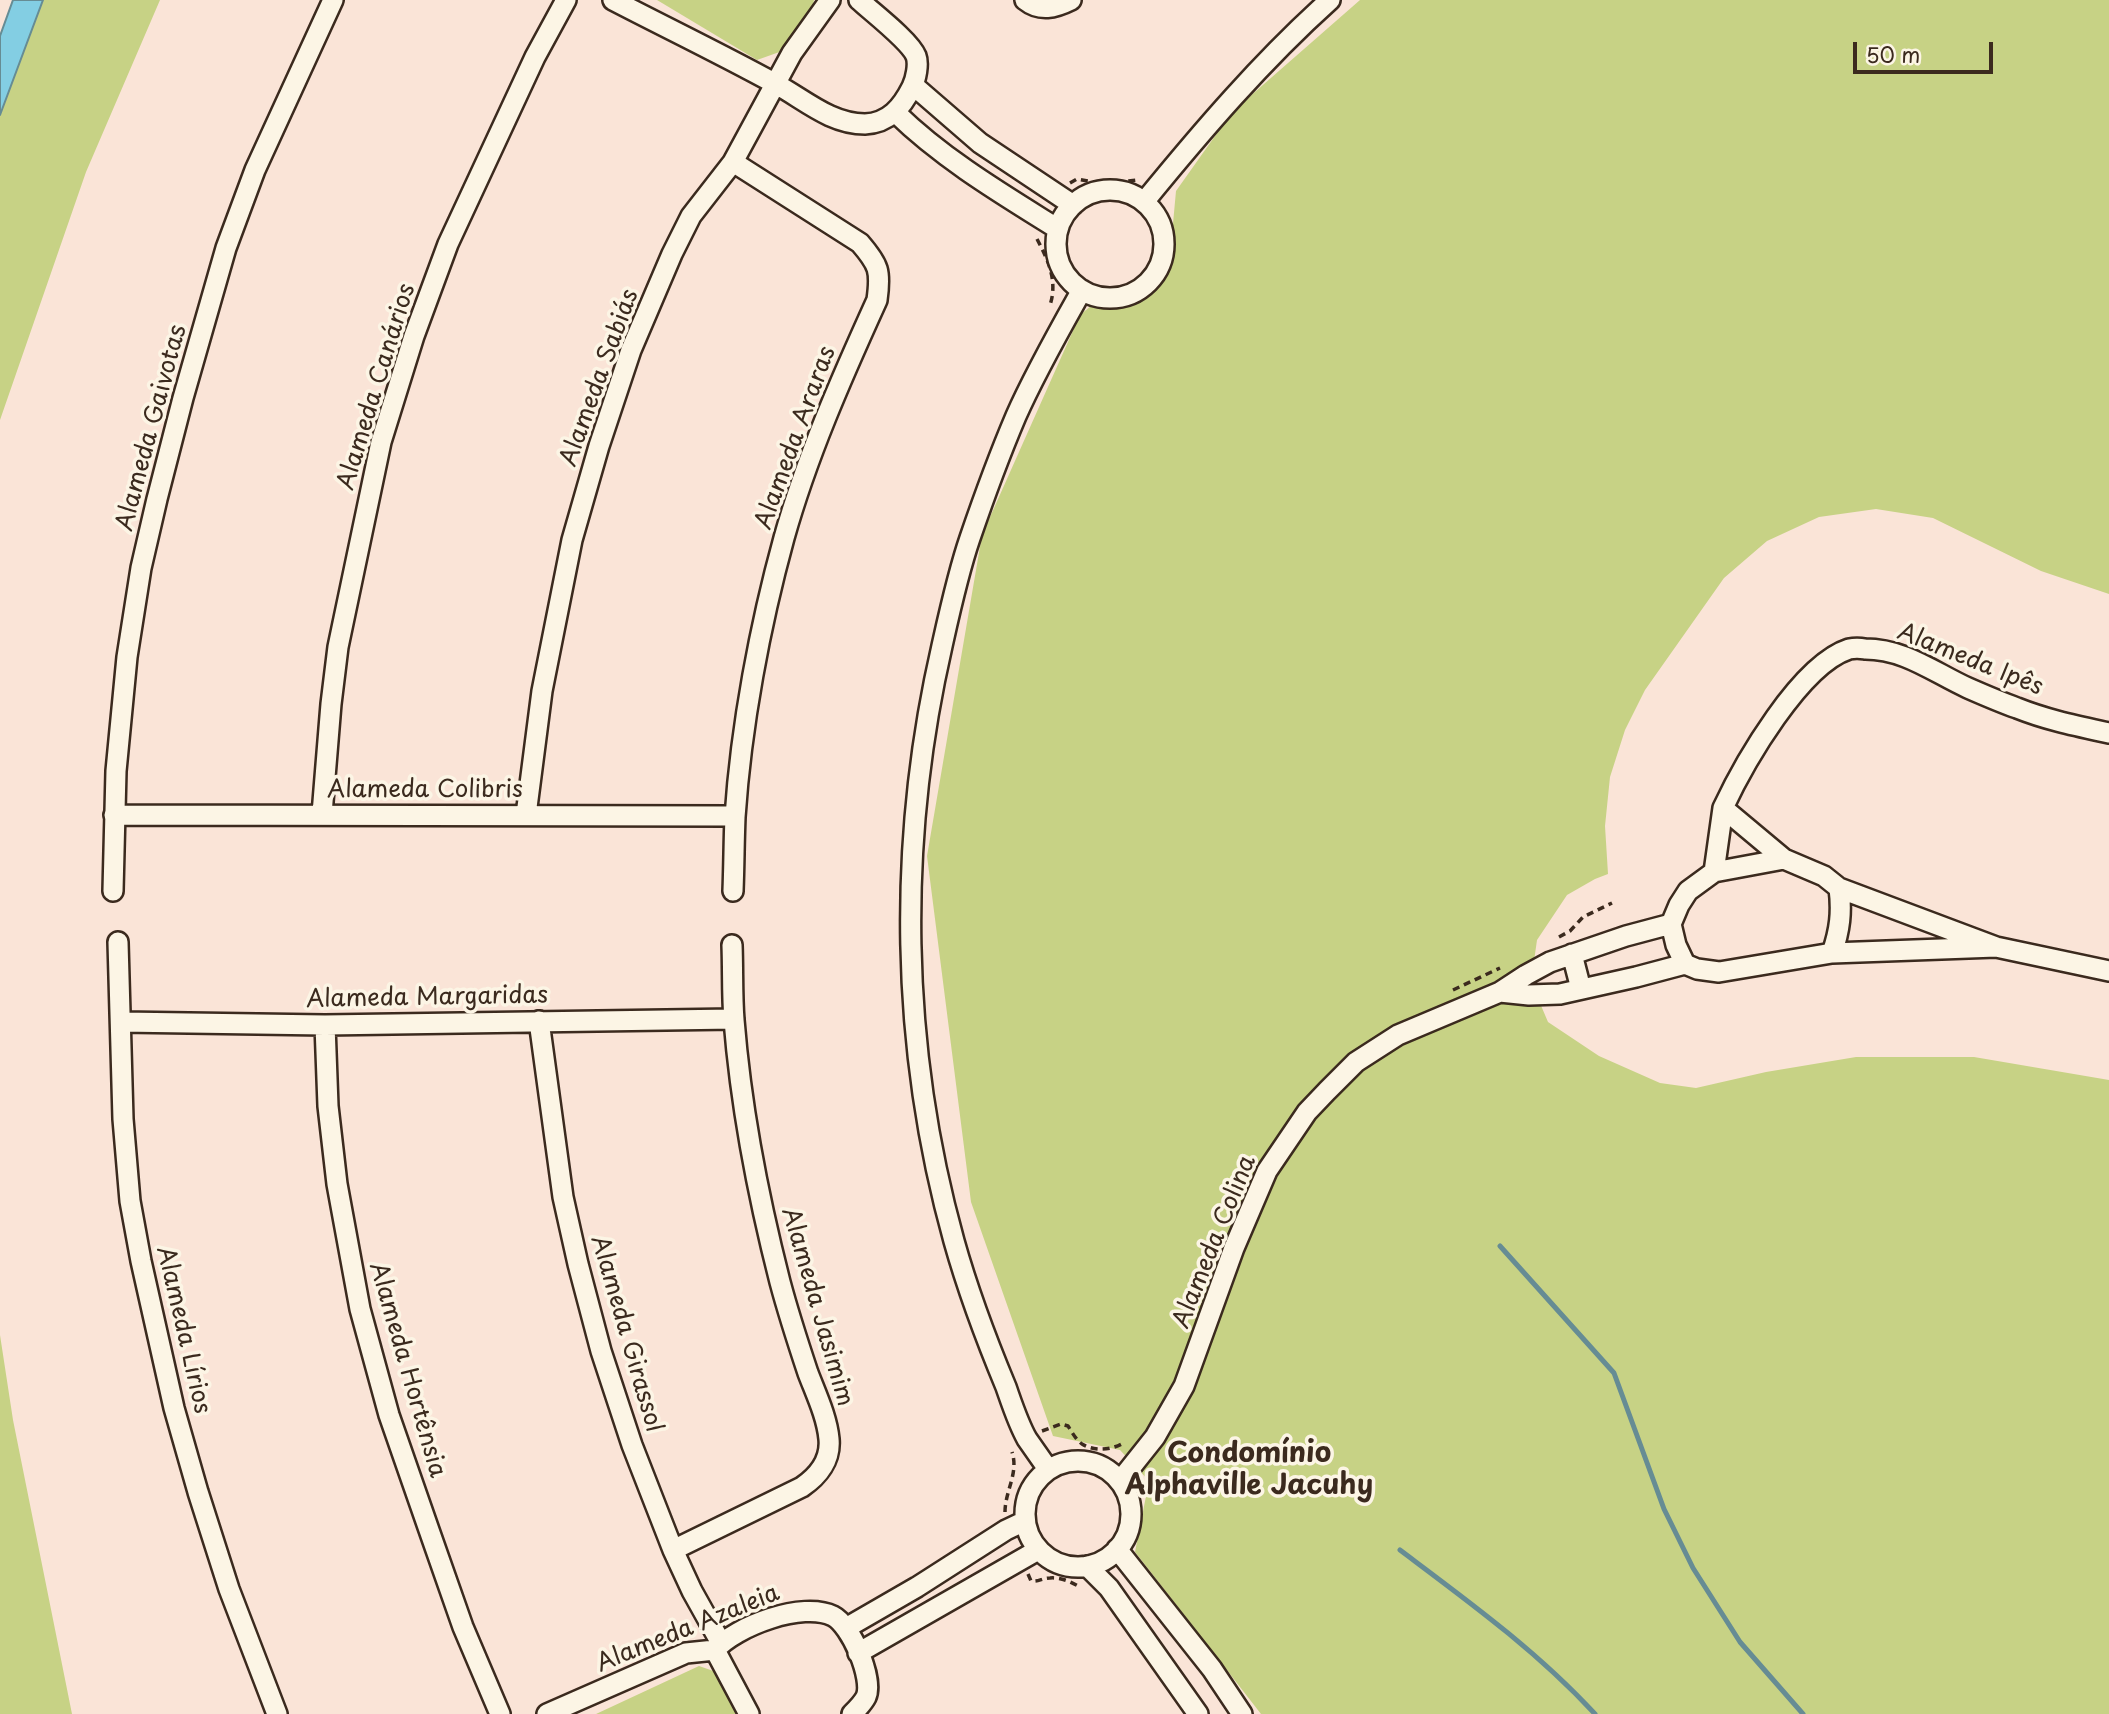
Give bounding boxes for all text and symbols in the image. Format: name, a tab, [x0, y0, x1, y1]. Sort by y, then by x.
scale bar	[1857, 28, 1997, 72]
text: 50 m	[1866, 38, 1920, 70]
street label: Alameda Canários	[332, 280, 422, 494]
street label: Alameda Sabiás	[555, 286, 645, 470]
street label: Alameda Gaivotas	[111, 322, 193, 534]
street label: Alameda Araras	[750, 343, 842, 533]
street label: Alameda Ipês	[1893, 618, 2047, 702]
street label: Alameda Colibris	[327, 776, 523, 804]
street label: Alameda Margaridas	[306, 981, 548, 1015]
street label: Alameda Colina	[1167, 1151, 1263, 1333]
street label: Alameda Jasimim	[775, 1204, 859, 1410]
street label: Alameda Girassol	[584, 1232, 668, 1436]
street label: Alameda Lírios	[150, 1243, 216, 1417]
street label: Alameda Hortênsia	[362, 1259, 452, 1481]
district label: Condomínio Alphaville Jacuhy	[1125, 1437, 1373, 1503]
street label: Alameda Azaleia	[592, 1579, 784, 1679]

